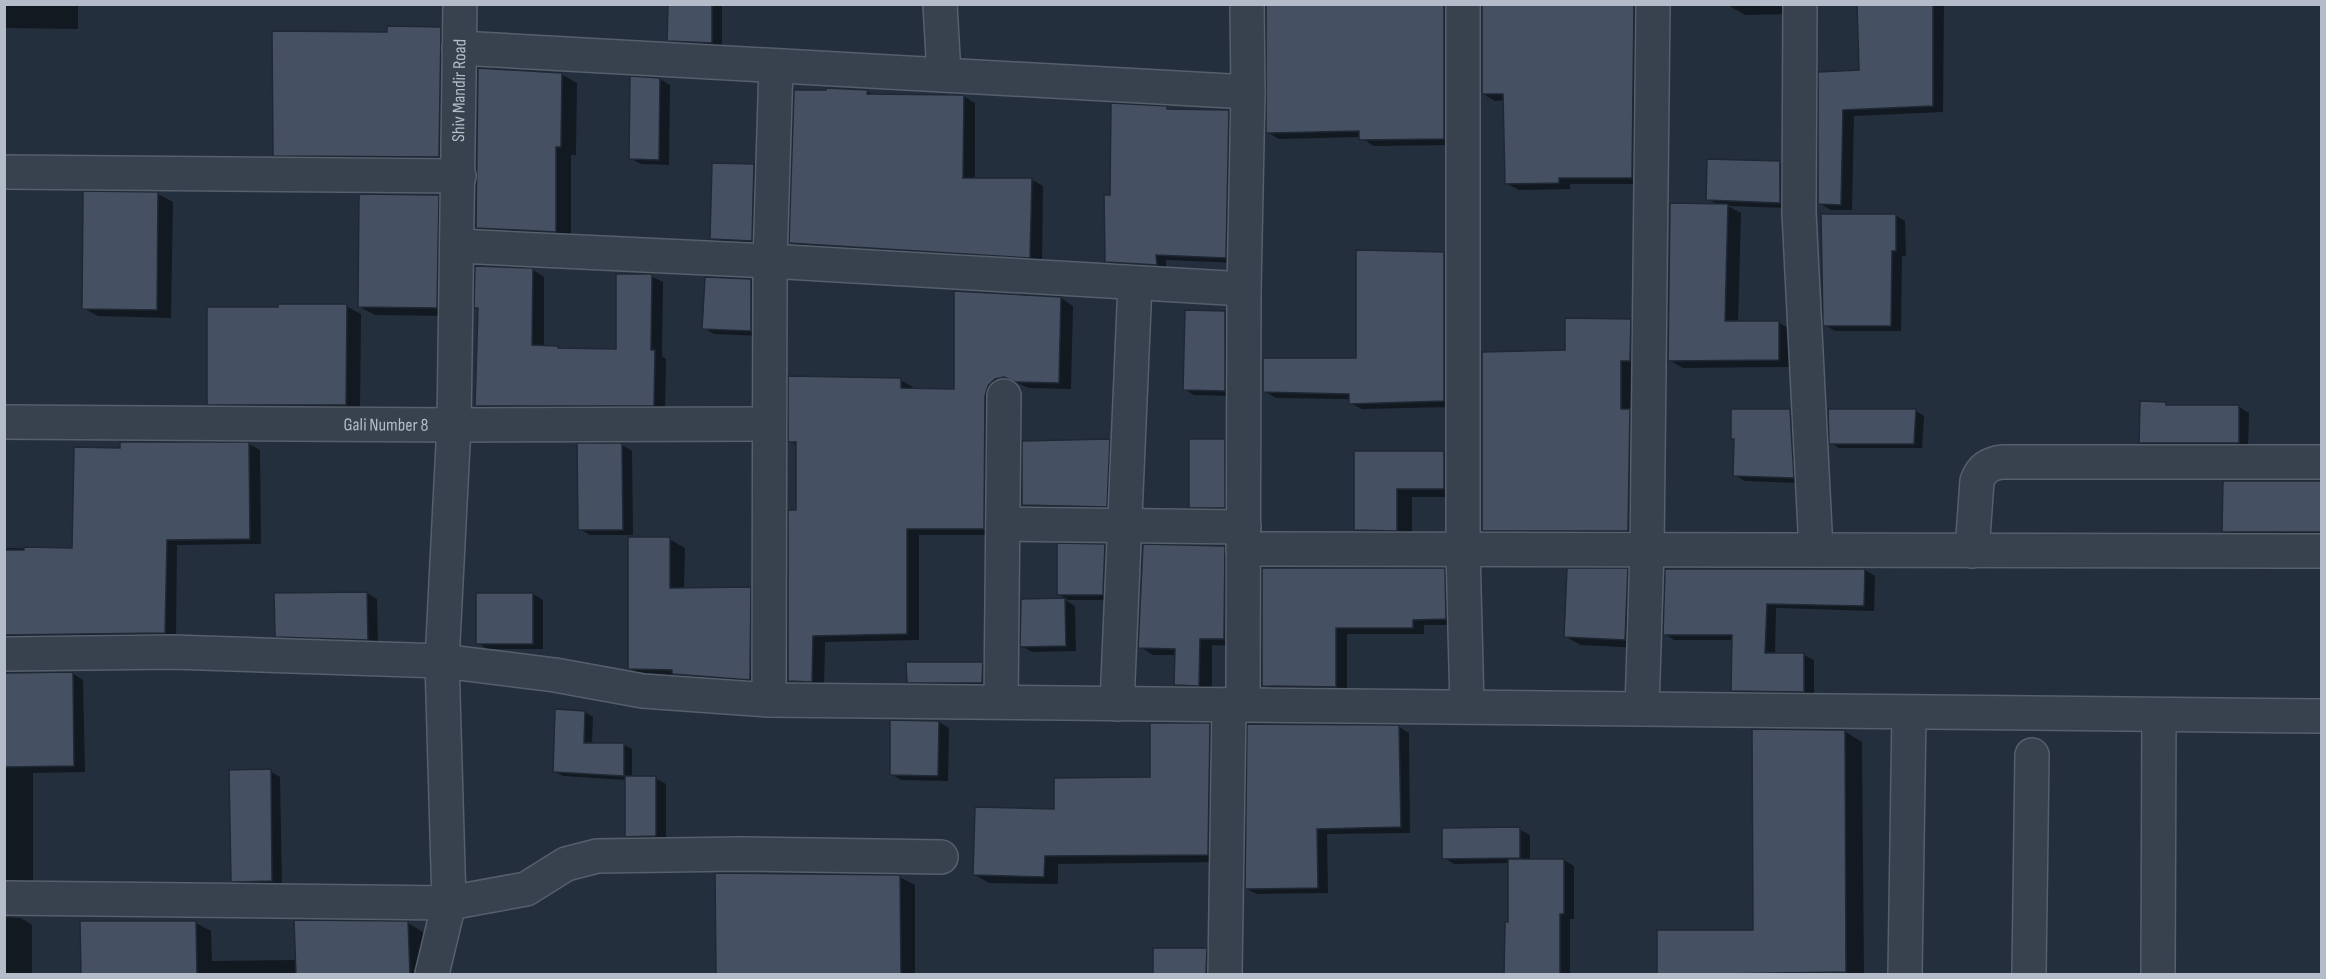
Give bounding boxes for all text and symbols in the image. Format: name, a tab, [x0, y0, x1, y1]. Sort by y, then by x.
street label: Shiv Mandir Road	[448, 39, 470, 142]
street label: Gali Number 8	[344, 414, 429, 435]

